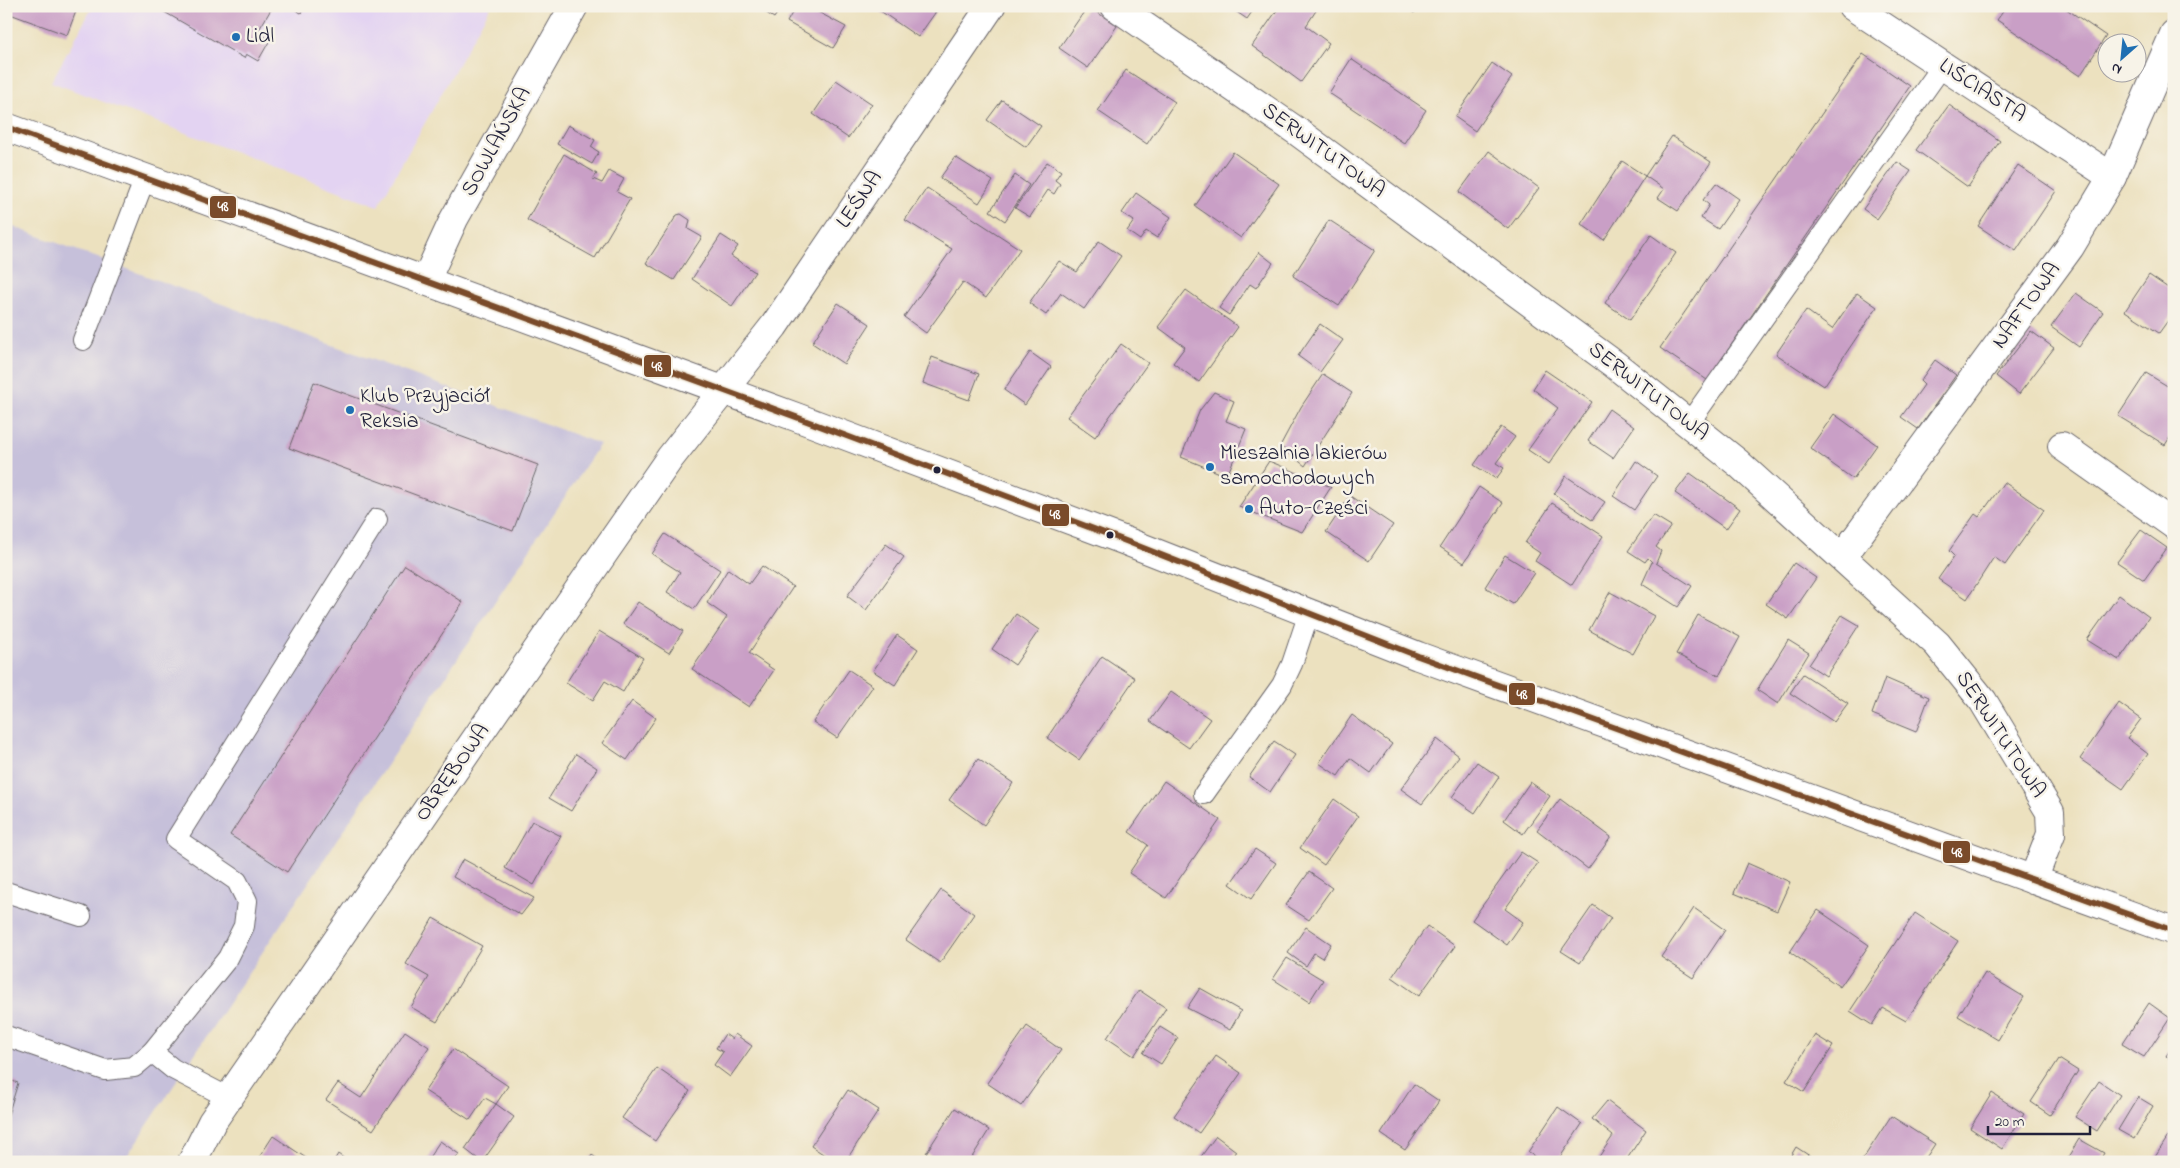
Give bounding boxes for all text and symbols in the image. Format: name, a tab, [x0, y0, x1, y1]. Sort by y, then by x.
place label: Lidl	[246, 21, 274, 53]
marker: Lidl	[230, 31, 242, 43]
north arrow	[2098, 32, 2148, 82]
street label: LIŚCIASTA	[1932, 51, 2032, 131]
text: N	[2108, 57, 2126, 80]
street label: SOWLAŃSKA	[454, 82, 540, 202]
street label: SERWITUTOWA	[1255, 95, 1391, 207]
street label: LEŚNA	[829, 165, 891, 235]
line badge: 48	[209, 195, 237, 219]
text: 48	[216, 197, 229, 218]
street label: NAFTOWA	[1985, 256, 2069, 356]
street label: SERWITUTOWA	[1581, 334, 1715, 450]
line badge: 48	[643, 354, 672, 378]
text: 48	[650, 357, 663, 378]
place label: Klub Przyjaciół Reksia	[360, 381, 490, 438]
marker: Klub Przyjaciół Reksia	[344, 404, 356, 416]
place label: Mieszalnia lakierów samochodowych	[1220, 438, 1387, 496]
marker: Mieszalnia lakierów samochodowych	[1204, 461, 1216, 473]
unlabelled marker	[932, 465, 942, 475]
place label: Auto-Części	[1259, 493, 1368, 525]
line badge: 48	[1041, 503, 1070, 527]
marker: Auto-Części	[1243, 503, 1255, 515]
text: 48	[1048, 505, 1061, 526]
unlabelled marker	[1105, 530, 1115, 540]
street label: SERWITUTOWA	[1947, 665, 2053, 805]
line badge: 48	[1508, 682, 1536, 706]
text: 48	[1515, 685, 1528, 706]
street label: OBRĘBOWA	[407, 718, 499, 828]
line badge: 48	[1942, 840, 1971, 864]
text: 48	[1950, 843, 1963, 864]
scale bar	[1988, 1103, 2090, 1135]
text: 20 m	[1995, 1111, 2025, 1133]

